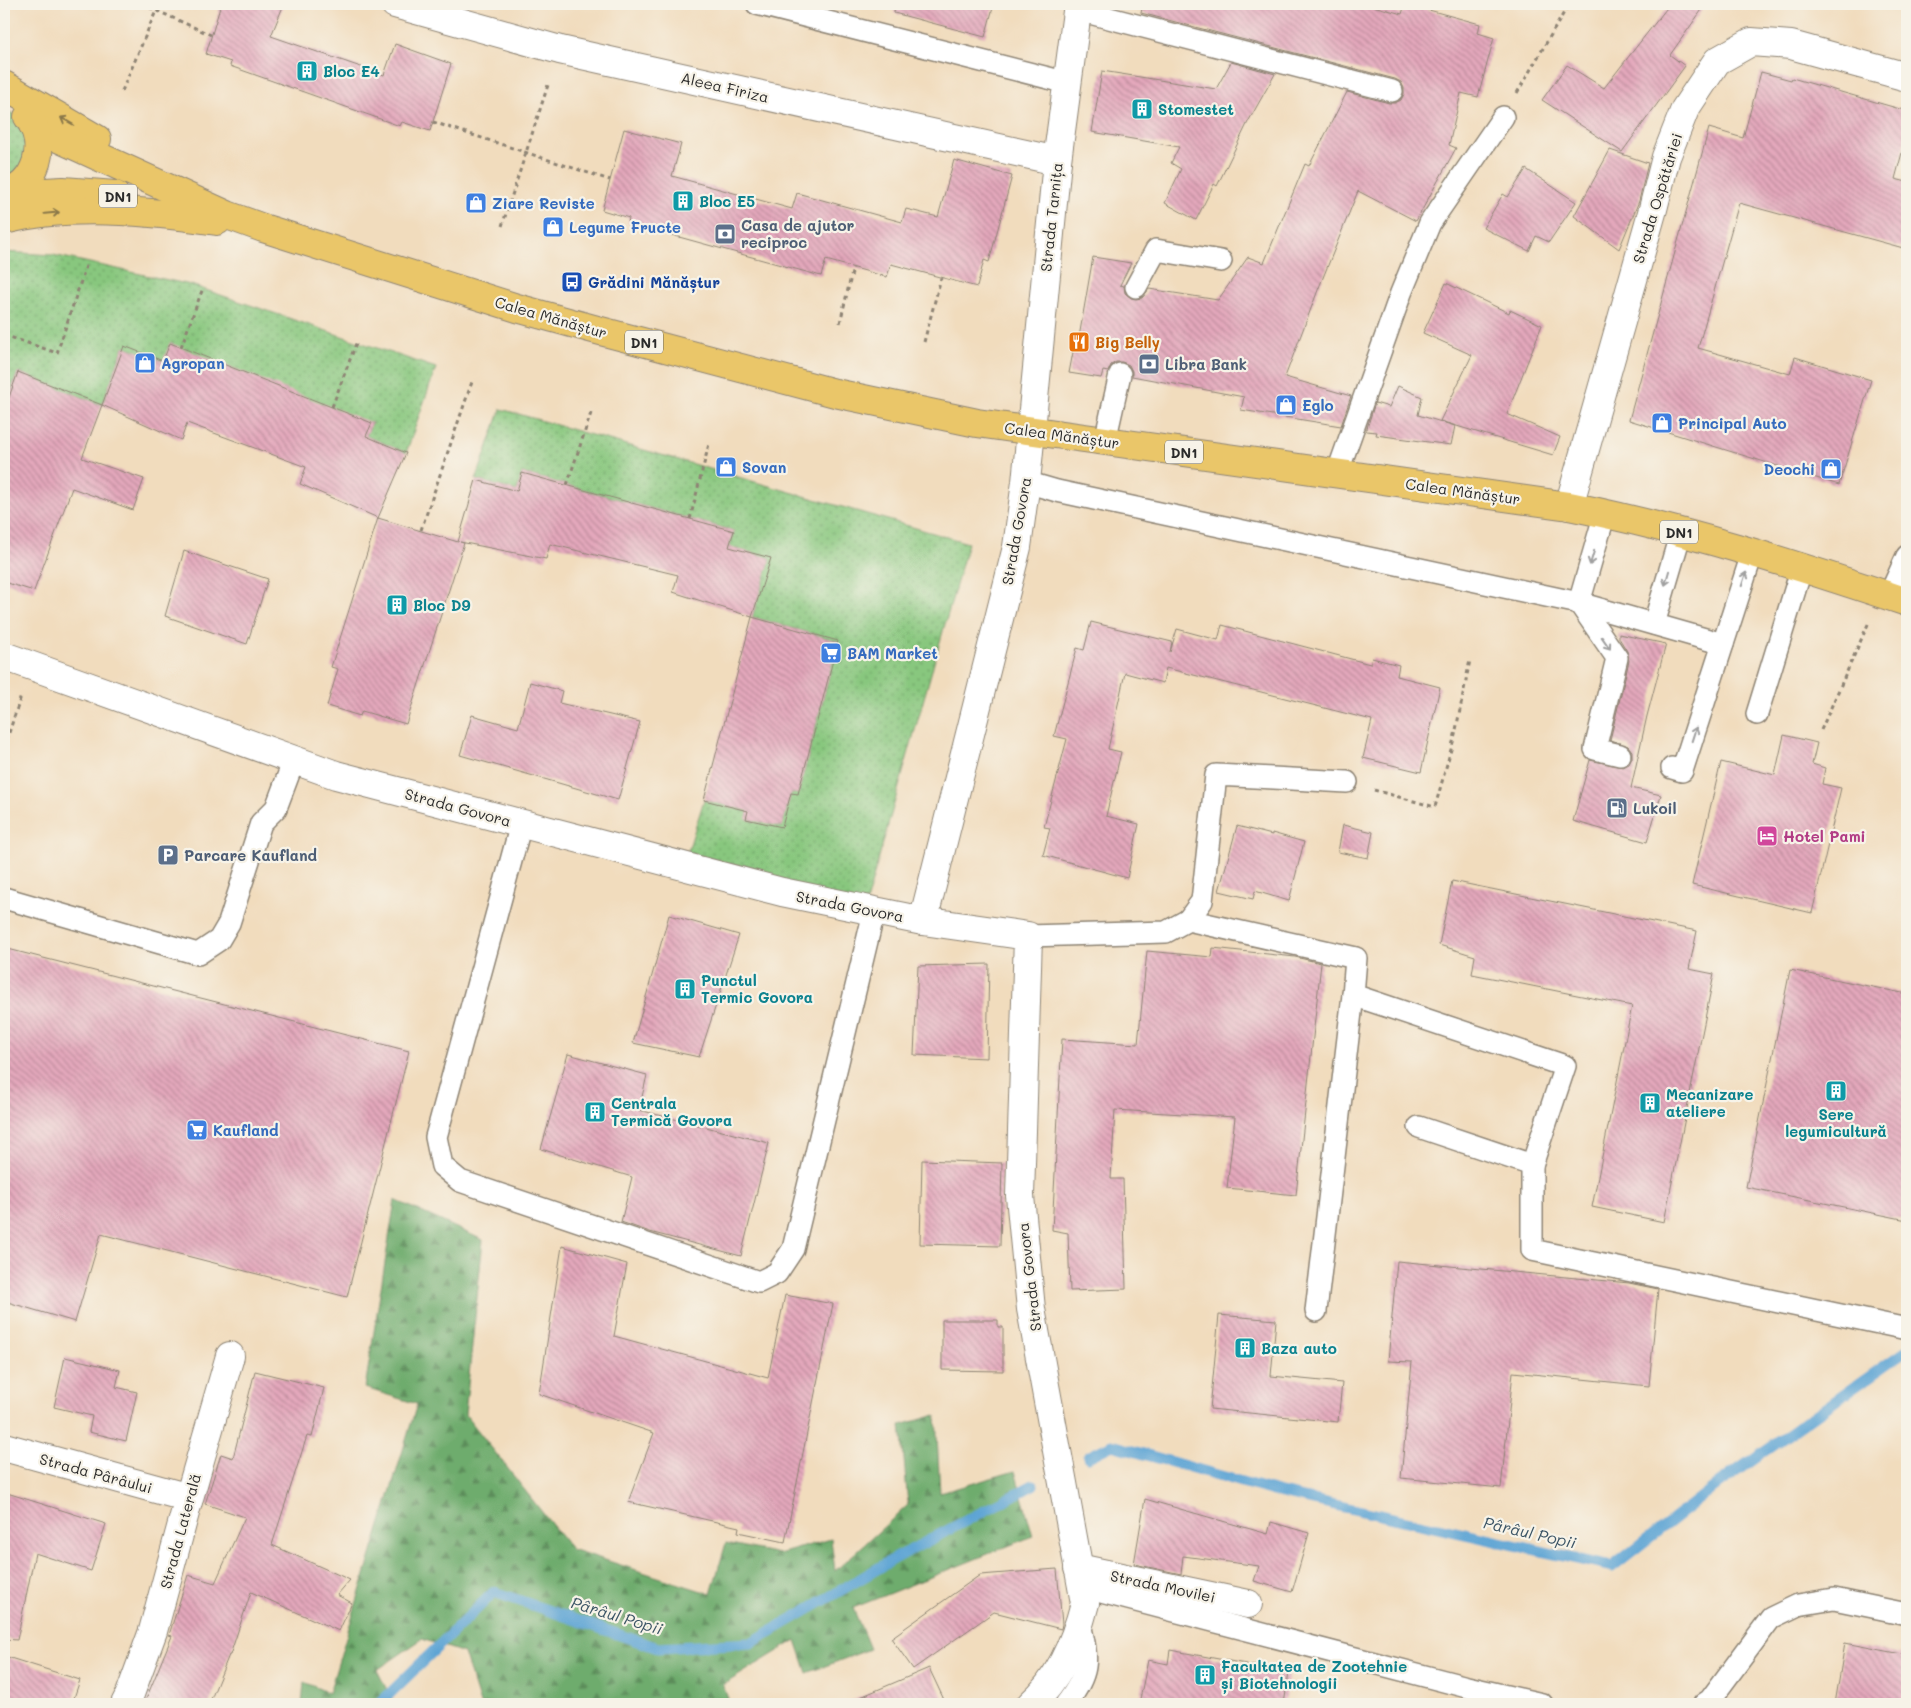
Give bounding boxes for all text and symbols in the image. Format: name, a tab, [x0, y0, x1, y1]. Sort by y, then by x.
building icon: Bloc E4	[295, 59, 319, 83]
place label: Bloc E4	[323, 61, 380, 81]
street label: Aleea Firiza	[679, 67, 771, 107]
building icon: Stomestet	[1130, 97, 1154, 121]
place label: Stomestet	[1158, 99, 1234, 119]
one-way arrow	[60, 116, 74, 126]
street label: Strada Ospătăriei	[1628, 130, 1686, 266]
street label: Strada Tarnița	[1035, 161, 1068, 273]
road number: DN1	[99, 185, 137, 208]
building icon: Bloc E5	[671, 189, 695, 213]
shop icon: Ziare Reviste	[464, 191, 488, 215]
place label: Bloc E5	[699, 191, 755, 211]
place label: Ziare Reviste	[492, 193, 595, 213]
one-way arrow	[44, 208, 60, 217]
shop icon: Legume Fructe	[541, 215, 565, 239]
place label: Casa de ajutor reciproc	[741, 215, 855, 252]
place label: Legume Fructe	[569, 217, 681, 237]
bank icon: Casa de ajutor reciproc	[713, 222, 737, 246]
bus stop icon: Grădini Mănăștur	[560, 270, 584, 294]
place label: Grădini Mănăștur	[588, 272, 720, 293]
street label: Calea Mănăștur	[492, 291, 609, 344]
restaurant icon: Big Belly	[1067, 330, 1091, 354]
road number: DN1	[625, 331, 663, 354]
place label: Big Belly	[1095, 332, 1160, 352]
shop icon: Agropan	[133, 351, 157, 375]
bank icon: Libra Bank	[1137, 352, 1161, 376]
place label: Agropan	[161, 353, 225, 373]
place label: Libra Bank	[1165, 354, 1247, 374]
shop icon: Eglo	[1274, 393, 1298, 417]
place label: Eglo	[1302, 395, 1334, 415]
shop icon: Principal Auto	[1650, 411, 1674, 435]
place label: Principal Auto	[1678, 413, 1787, 433]
street label: Calea Mănăștur	[1003, 417, 1121, 454]
road number: DN1	[1165, 441, 1203, 464]
shop icon: Sovan	[714, 455, 738, 479]
place label: Sovan	[742, 457, 786, 477]
shop icon: Deochi	[1819, 457, 1843, 481]
place label: Deochi	[1763, 459, 1815, 479]
street label: Calea Mănăștur	[1404, 473, 1522, 510]
street label: Strada Govora	[997, 475, 1035, 587]
road number: DN1	[1660, 520, 1698, 544]
one-way arrow	[1587, 550, 1597, 566]
one-way arrow	[1662, 570, 1672, 586]
one-way arrow	[1740, 572, 1749, 588]
building icon: Bloc D9	[385, 593, 409, 617]
place label: Bloc D9	[413, 595, 470, 615]
one-way arrow	[1601, 636, 1611, 650]
supermarket icon: BAM Market	[819, 641, 843, 665]
place label: BAM Market	[847, 643, 938, 663]
one-way arrow	[1689, 726, 1699, 742]
street label: Strada Govora	[403, 783, 513, 831]
fuel station icon: Lukoil	[1605, 796, 1629, 820]
place label: Lukoil	[1633, 798, 1677, 818]
hotel icon: Hotel Pami	[1755, 824, 1779, 848]
place label: Hotel Pami	[1783, 826, 1866, 846]
parking icon: Parcare Kaufland	[156, 843, 180, 867]
place label: Parcare Kaufland	[184, 845, 318, 865]
street label: Strada Govora	[794, 886, 906, 926]
place label: Punctul Termic Govora	[701, 970, 813, 1007]
building icon: Punctul Termic Govora	[673, 977, 697, 1001]
building icon: Sere legumicultură	[1824, 1079, 1848, 1103]
place label: Mecanizare ateliere	[1666, 1084, 1753, 1121]
building icon: Mecanizare ateliere	[1638, 1091, 1662, 1115]
place label: Centrala Termică Govora	[611, 1093, 732, 1130]
building icon: Centrala Termică Govora	[583, 1100, 607, 1124]
place label: Sere legumicultură	[1785, 1104, 1887, 1141]
supermarket icon: Kaufland	[185, 1118, 209, 1142]
place label: Kaufland	[213, 1120, 279, 1140]
street label: Strada Govora	[1012, 1222, 1046, 1332]
building icon: Baza auto	[1233, 1336, 1257, 1360]
place label: Baza auto	[1261, 1338, 1337, 1358]
street label: Strada Pârâului	[38, 1448, 154, 1498]
street label: Strada Laterală	[155, 1471, 205, 1591]
water label: Pârâul Popii	[1482, 1511, 1579, 1553]
street label: Strada Movilei	[1109, 1565, 1217, 1607]
water label: Pârâul Popii	[569, 1591, 665, 1639]
place label: Facultatea de Zootehnie și Biotehnologii	[1221, 1656, 1407, 1694]
building icon: Facultatea de Zootehnie și Biotehnologii	[1193, 1663, 1217, 1687]

